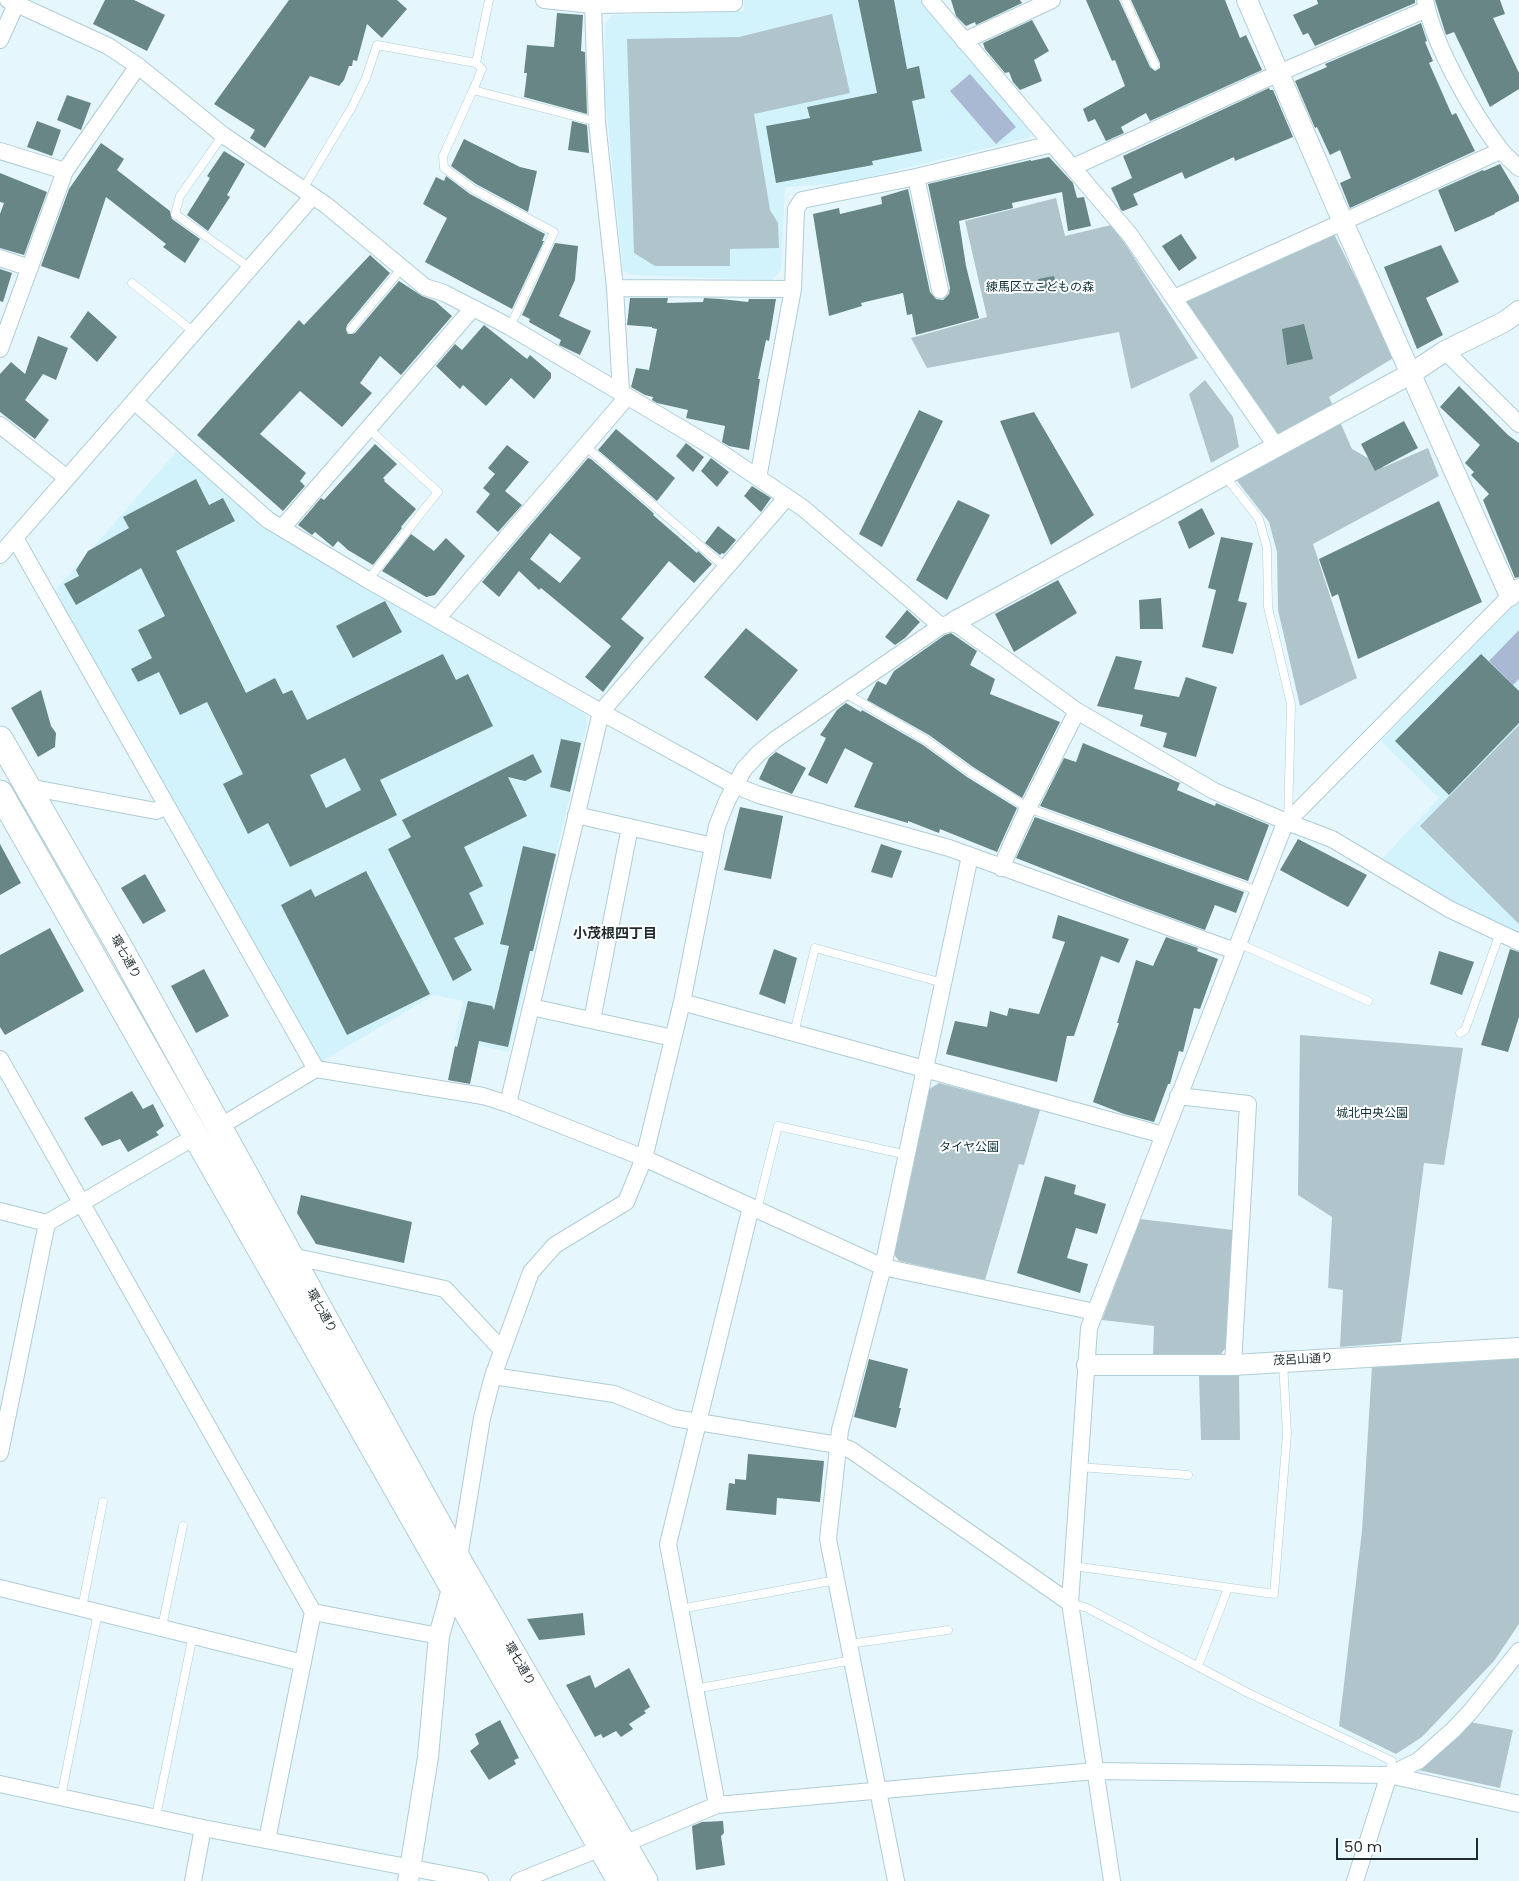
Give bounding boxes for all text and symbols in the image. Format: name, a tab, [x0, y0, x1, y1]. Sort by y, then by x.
park label: 練馬区立こどもの森	[986, 281, 1094, 295]
district label: 小茂根四丁目	[573, 926, 657, 942]
street label: 環七通り	[107, 933, 143, 981]
park label: 城北中央公園	[1336, 1107, 1408, 1121]
park label: タイヤ公園	[939, 1141, 999, 1155]
street label: 環七通り	[303, 1287, 339, 1335]
street label: 茂呂山通り	[1273, 1351, 1333, 1369]
street label: 環七通り	[501, 1640, 537, 1688]
scale bar	[1339, 1828, 1482, 1860]
text: 50 m	[1344, 1836, 1382, 1857]

